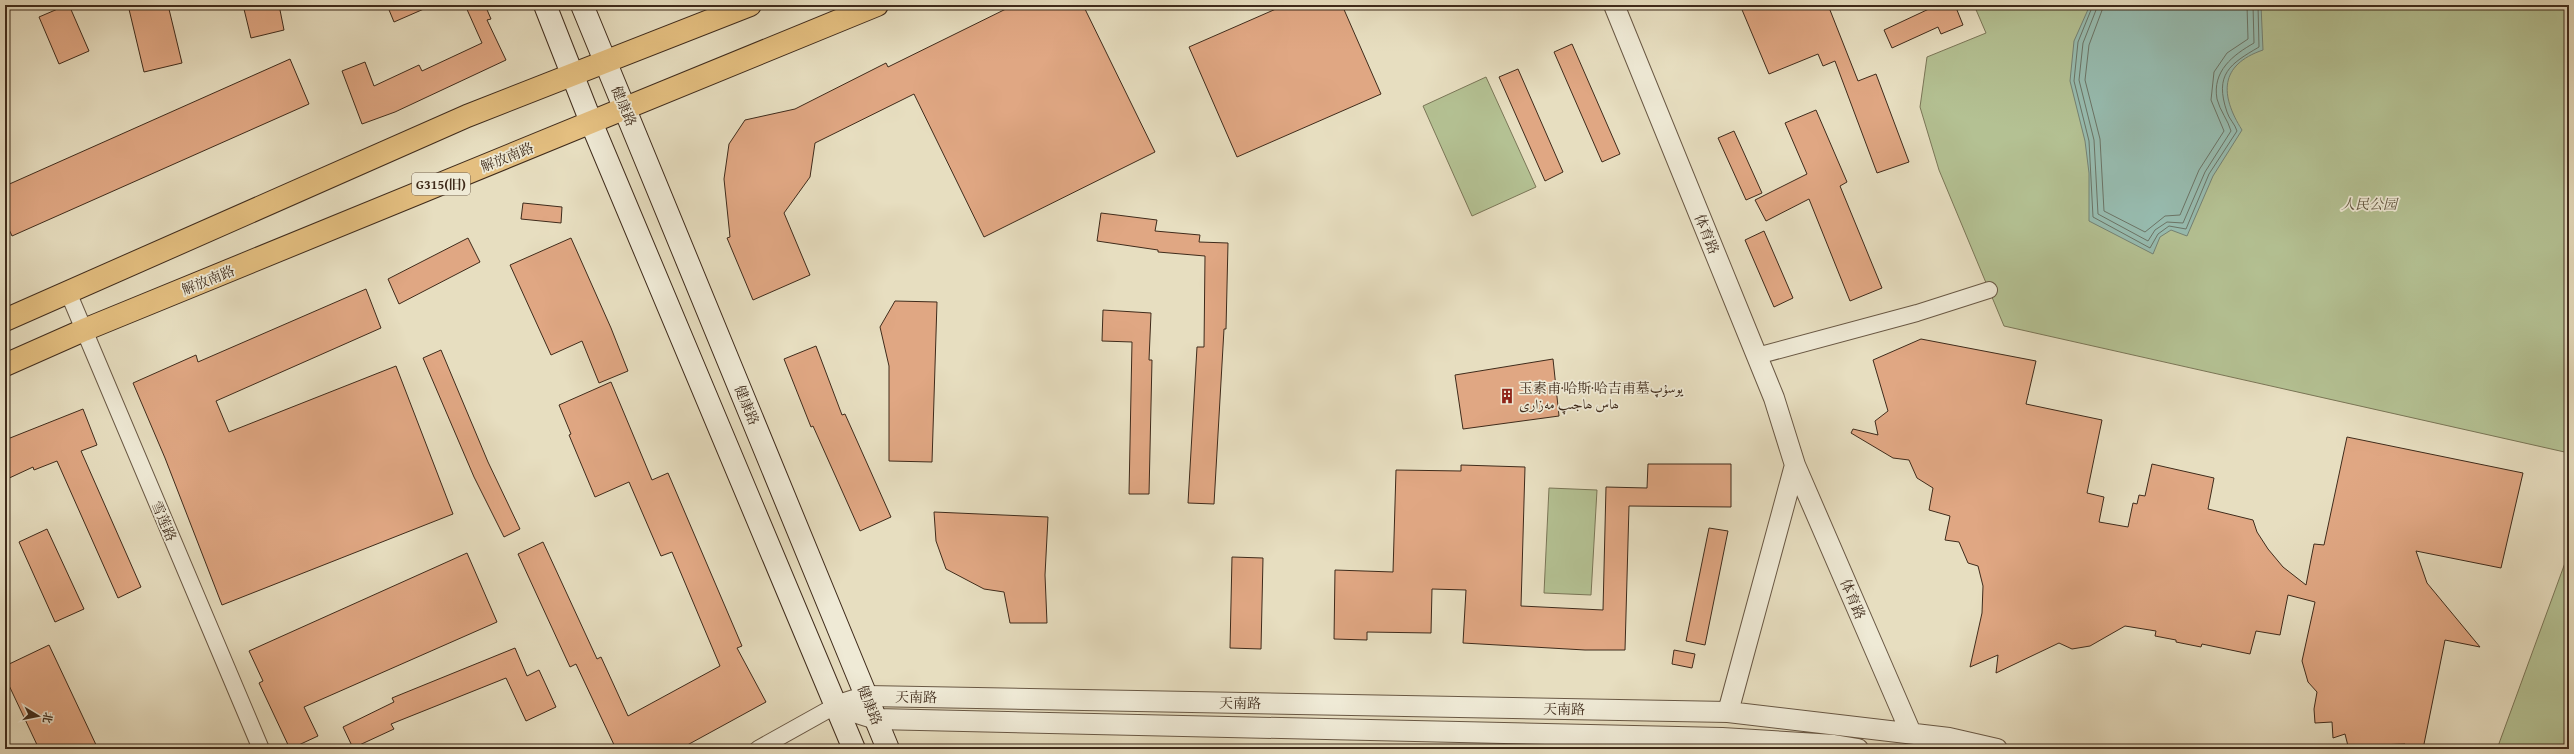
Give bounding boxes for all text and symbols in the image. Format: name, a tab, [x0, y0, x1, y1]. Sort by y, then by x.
street label: 健康路	[607, 83, 641, 129]
street label: 解放南路	[477, 137, 537, 177]
road number: G315(旧)	[412, 173, 470, 195]
park label: 人民公园	[2341, 194, 2399, 214]
street label: 体育路	[1690, 211, 1724, 257]
street label: 解放南路	[178, 260, 238, 300]
place label: 玉素甫·哈斯·哈吉甫墓يوسۇپ ھاس ھاجىپ مەزارى	[1519, 378, 1684, 415]
street label: 健康路	[730, 382, 764, 428]
building icon: 玉素甫·哈斯·哈吉甫墓يوسۇپ ھاس ھاجىپ مەزارى	[1498, 387, 1516, 405]
street label: 雪莲路	[147, 498, 181, 544]
street label: 体育路	[1836, 576, 1870, 622]
street label: 健康路	[853, 682, 887, 728]
street label: 天南路	[895, 687, 937, 707]
street label: 天南路	[1219, 693, 1261, 713]
north arrow	[18, 696, 58, 736]
street label: 天南路	[1543, 699, 1585, 719]
text: 北	[39, 711, 57, 725]

